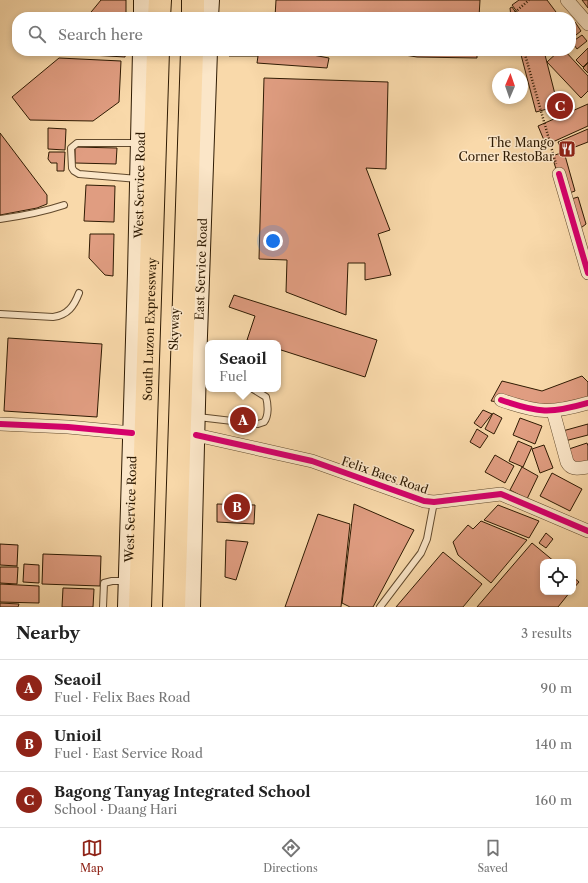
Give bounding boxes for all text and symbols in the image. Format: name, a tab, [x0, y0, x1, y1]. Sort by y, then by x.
search box	[12, 12, 576, 56]
icon: search	[26, 23, 48, 45]
text: Search here	[58, 25, 143, 44]
north arrow	[492, 68, 528, 104]
pin: C	[547, 91, 573, 121]
street label: West Service Road	[130, 131, 148, 240]
place label: The Mango Corner RestoBar	[458, 135, 554, 164]
restaurant icon: The Mango Corner RestoBar	[557, 139, 577, 159]
street label: East Service Road	[191, 217, 210, 321]
your location	[263, 231, 283, 251]
street label: South Luzon Expressway	[139, 257, 159, 401]
street label: Skyway	[166, 307, 182, 351]
popup	[205, 340, 281, 392]
text: Seaoil	[219, 349, 267, 368]
text: Fuel	[219, 368, 247, 384]
pin: A	[230, 405, 256, 435]
street label: Felix Baes Road	[340, 453, 431, 497]
street label: West Service Road	[121, 455, 139, 564]
pin: B	[224, 492, 250, 522]
map controls	[540, 559, 576, 595]
button: locate	[540, 559, 576, 595]
text: Nearby	[16, 623, 80, 643]
text: 3 results	[521, 625, 572, 641]
text: Seaoil	[54, 670, 101, 689]
text: A	[24, 680, 34, 696]
text: 90 m	[541, 680, 572, 696]
text: Fuel · Felix Baes Road	[54, 689, 191, 705]
text: Unioil	[54, 726, 102, 745]
text: B	[24, 736, 34, 752]
text: 140 m	[535, 736, 572, 752]
text: Fuel · East Service Road	[54, 745, 203, 761]
text: Bagong Tanyag Integrated School	[54, 782, 311, 801]
text: C	[24, 792, 34, 808]
text: 160 m	[535, 792, 572, 808]
text: School · Daang Hari	[54, 801, 177, 817]
tab: Map	[80, 837, 104, 875]
tab: Directions	[263, 837, 318, 875]
tab: Saved	[478, 837, 508, 875]

